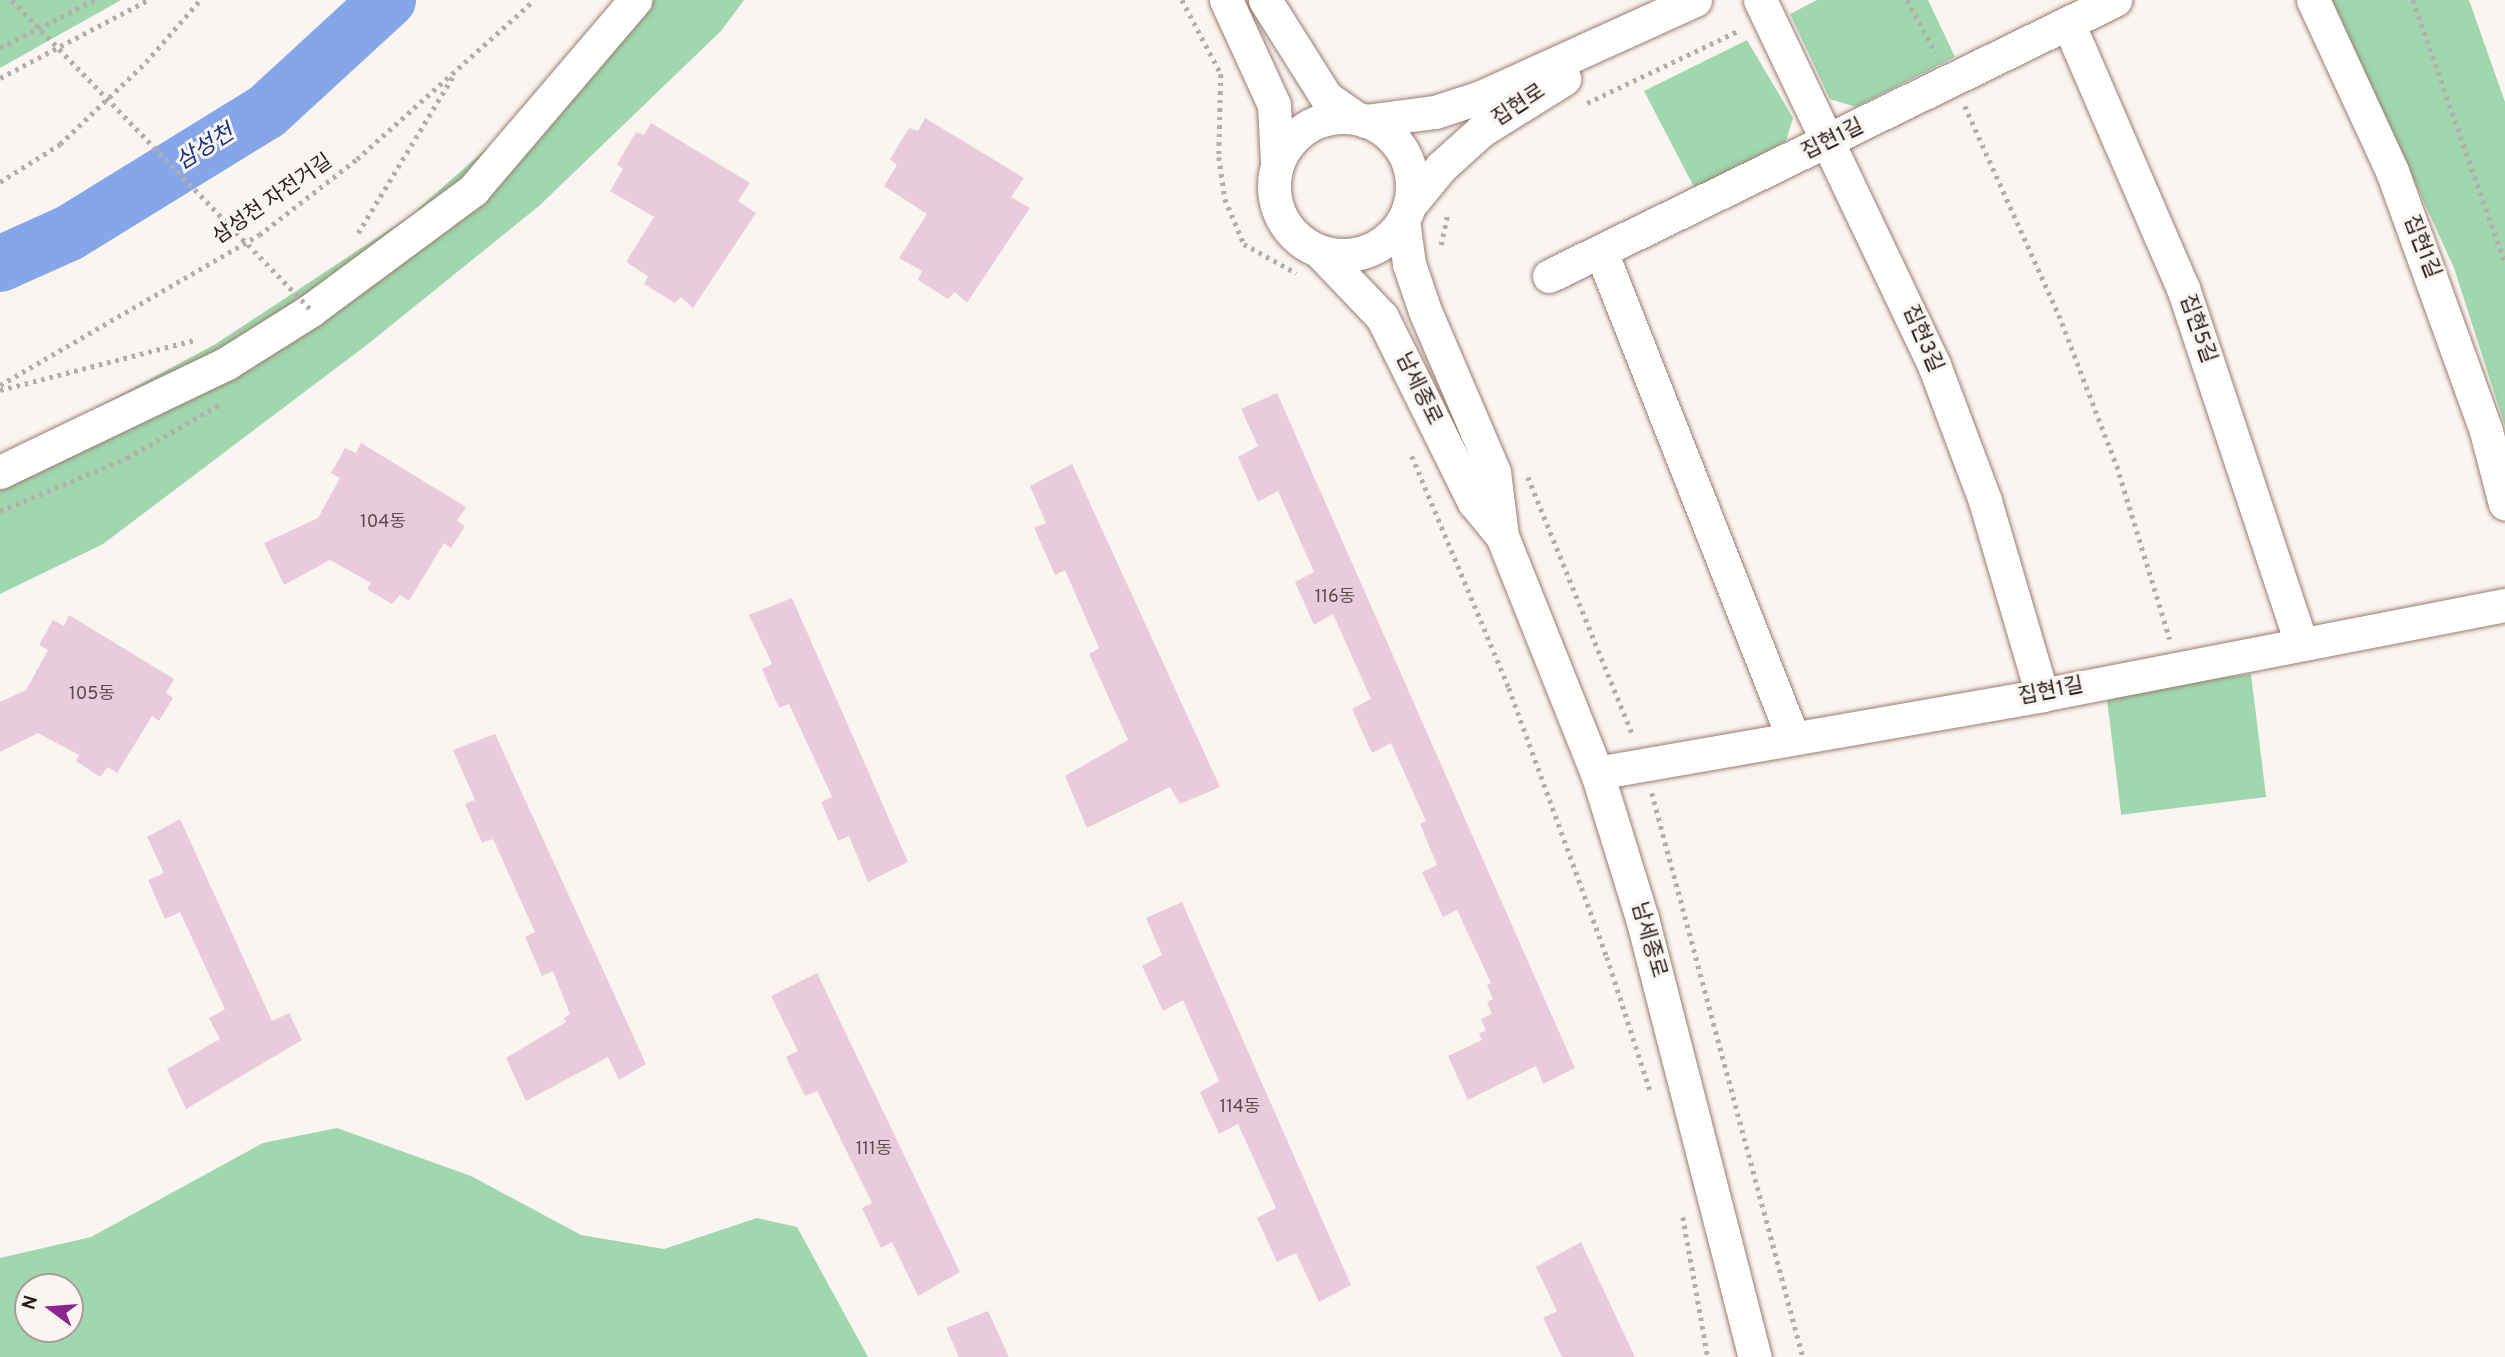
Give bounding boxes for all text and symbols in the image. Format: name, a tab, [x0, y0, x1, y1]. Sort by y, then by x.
street label: 집현로	[1488, 80, 1550, 132]
street label: 집현1길	[1798, 114, 1868, 166]
water label: 삼성천	[172, 120, 240, 178]
street label: 삼성천 자전거길	[208, 149, 338, 251]
street label: 집현1길	[2397, 212, 2445, 282]
street label: 집현5길	[2174, 291, 2220, 367]
street label: 집현3길	[1897, 302, 1947, 376]
street label: 남세종로	[1390, 349, 1446, 429]
house number: 104동	[360, 512, 406, 534]
house number: 116동	[1315, 587, 1355, 609]
street label: 집현1길	[2016, 673, 2086, 711]
house number: 105동	[69, 684, 115, 706]
street label: 남세종로	[1625, 899, 1671, 981]
house number: 114동	[1220, 1097, 1260, 1119]
house number: 111동	[856, 1139, 892, 1161]
north arrow	[14, 1273, 84, 1343]
text: N	[17, 1293, 44, 1313]

